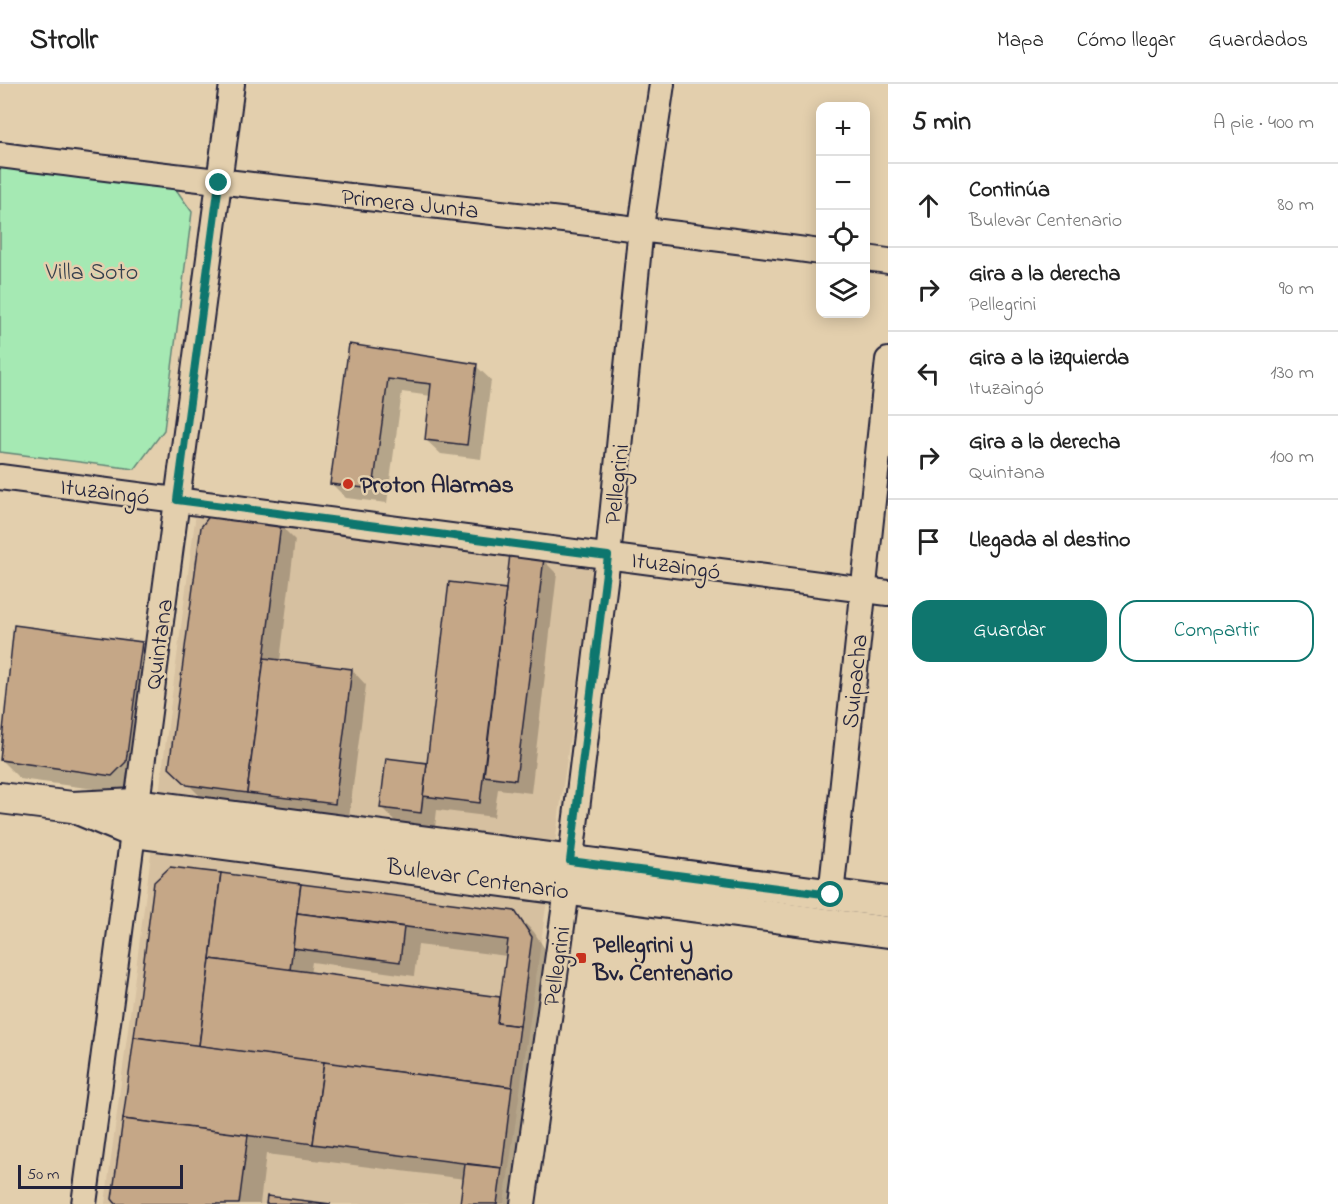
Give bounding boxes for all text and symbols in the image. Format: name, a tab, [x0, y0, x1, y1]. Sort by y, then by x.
text: Strollr	[30, 21, 98, 62]
text: Mapa	[997, 26, 1044, 56]
text: Cómo llegar	[1077, 26, 1175, 56]
text: Guardados	[1208, 26, 1308, 56]
map controls	[816, 102, 870, 318]
button: +	[816, 102, 870, 156]
text: 5 min	[912, 104, 971, 142]
text: A pie · 400 m	[1213, 109, 1314, 138]
button: −	[816, 156, 870, 210]
route end	[205, 169, 231, 195]
text: Continúa	[969, 175, 1050, 207]
street label: Primera Junta	[339, 181, 480, 230]
icon: ahead	[912, 189, 945, 222]
text: 80 m	[1277, 191, 1314, 220]
text: Bulevar Centenario	[969, 207, 1122, 236]
button: locate	[816, 210, 870, 264]
park label: Villa Soto	[45, 256, 138, 291]
text: Gira a la derecha	[969, 259, 1120, 291]
button: layers	[816, 264, 870, 318]
icon: right	[912, 273, 945, 306]
text: 90 m	[1279, 275, 1314, 304]
text: Pellegrini	[969, 291, 1036, 320]
text: Gira a la izquierda	[969, 343, 1129, 375]
icon: left	[912, 357, 945, 390]
text: 130 m	[1270, 359, 1314, 388]
text: Ituzaingó	[969, 375, 1044, 404]
text: Gira a la derecha	[969, 427, 1120, 459]
icon: right	[912, 441, 945, 474]
street label: Pellegrini	[597, 442, 640, 526]
text: 100 m	[1270, 443, 1314, 472]
text: Quintana	[969, 459, 1045, 488]
place label: Proton Alarmas	[360, 469, 514, 504]
street label: Ituzaingó	[58, 471, 151, 516]
marker: Proton Alarmas	[341, 477, 355, 491]
icon: arrive	[912, 525, 945, 558]
text: Llegada al destino	[969, 525, 1130, 557]
street label: Ituzaingó	[629, 544, 723, 591]
street label: Quintana	[137, 597, 184, 692]
button: Guardar	[912, 600, 1107, 662]
button: Compartir	[1119, 600, 1314, 662]
street label: Suipacha	[834, 632, 879, 730]
street label: Bulevar Centenario	[383, 850, 571, 911]
route start	[817, 881, 843, 907]
street label: Pellegrini	[536, 924, 581, 1009]
place label: Pellegrini y Bv. Centenario	[592, 929, 733, 992]
marker: Pellegrini y Bv. Centenario	[574, 951, 588, 965]
scale bar	[18, 1162, 183, 1190]
text: 50 m	[27, 1163, 59, 1187]

